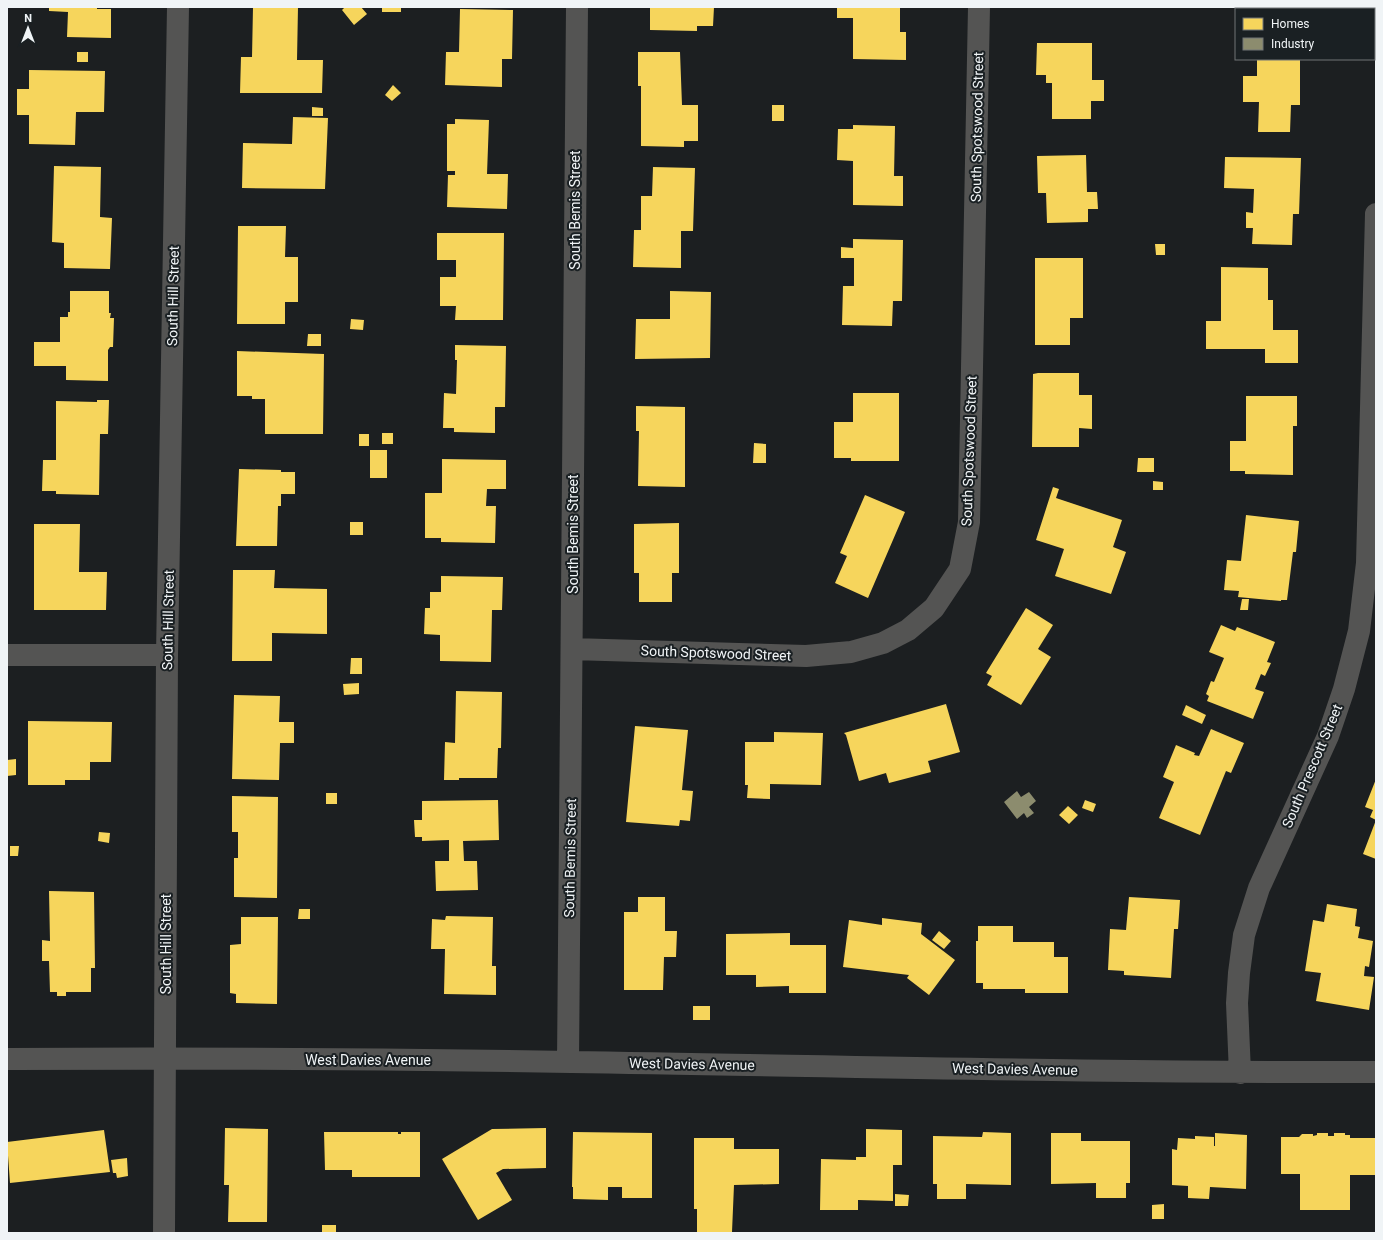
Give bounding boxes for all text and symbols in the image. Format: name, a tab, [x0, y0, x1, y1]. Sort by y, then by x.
north arrow	[8, 8, 48, 48]
legend	[1235, 8, 1375, 60]
text: N	[24, 12, 32, 25]
text: Homes	[1271, 17, 1309, 31]
text: Industry	[1271, 37, 1315, 51]
street label: South Spotswood Street	[968, 51, 986, 202]
street label: South Bemis Street	[567, 150, 583, 270]
street label: South Hill Street	[164, 245, 182, 346]
street label: South Spotswood Street	[958, 375, 980, 527]
street label: South Bemis Street	[565, 474, 581, 594]
street label: South Hill Street	[159, 569, 177, 670]
street label: South Spotswood Street	[640, 642, 792, 664]
street label: South Prescott Street	[1279, 701, 1345, 830]
street label: South Bemis Street	[561, 798, 579, 918]
street label: South Hill Street	[158, 893, 174, 994]
street label: West Davies Avenue	[305, 1052, 431, 1068]
street label: West Davies Avenue	[629, 1055, 755, 1073]
street label: West Davies Avenue	[952, 1060, 1078, 1078]

